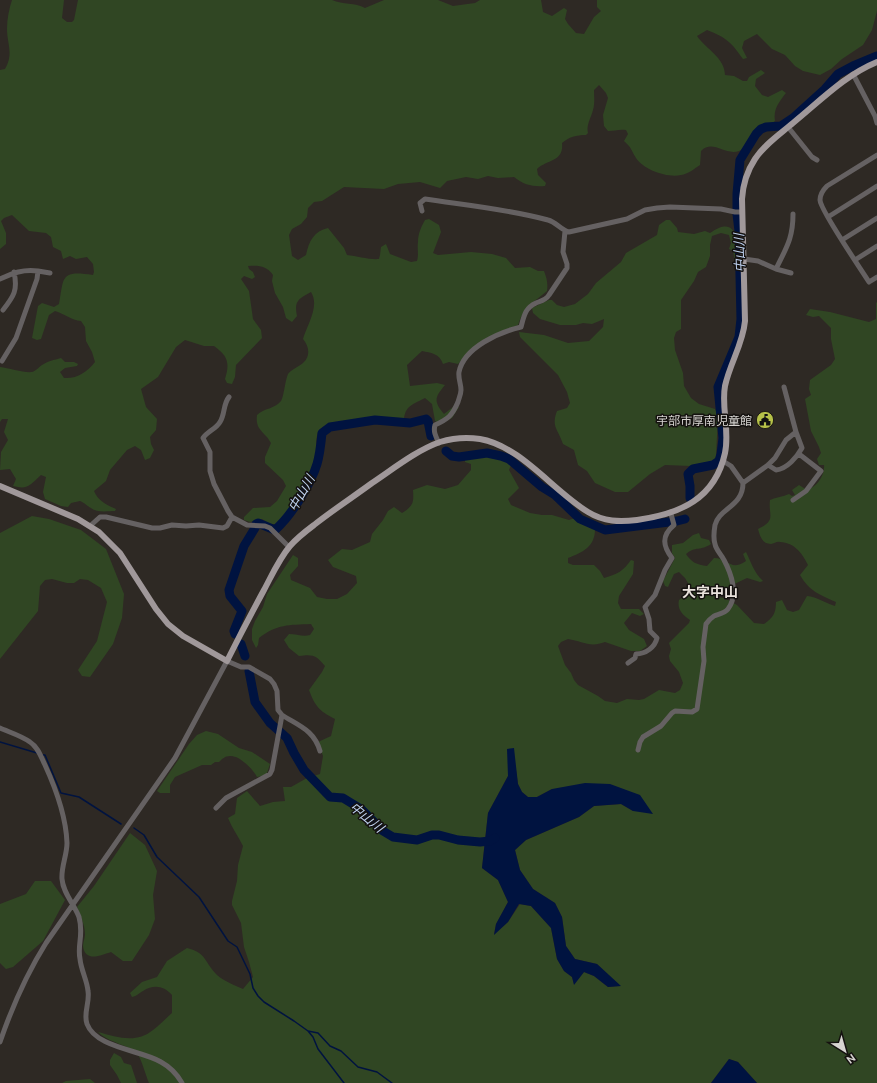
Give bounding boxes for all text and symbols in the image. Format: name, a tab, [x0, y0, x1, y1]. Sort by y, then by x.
water label: 中山川	[731, 231, 747, 273]
public building icon: 宇部市厚南児童館	[755, 410, 775, 430]
place label: 宇部市厚南児童館	[656, 414, 752, 427]
water label: 中山川	[285, 471, 318, 513]
district label: 大字中山	[682, 584, 738, 600]
water label: 中山川	[347, 799, 388, 836]
north arrow	[825, 1031, 865, 1071]
text: N	[844, 1052, 858, 1066]

